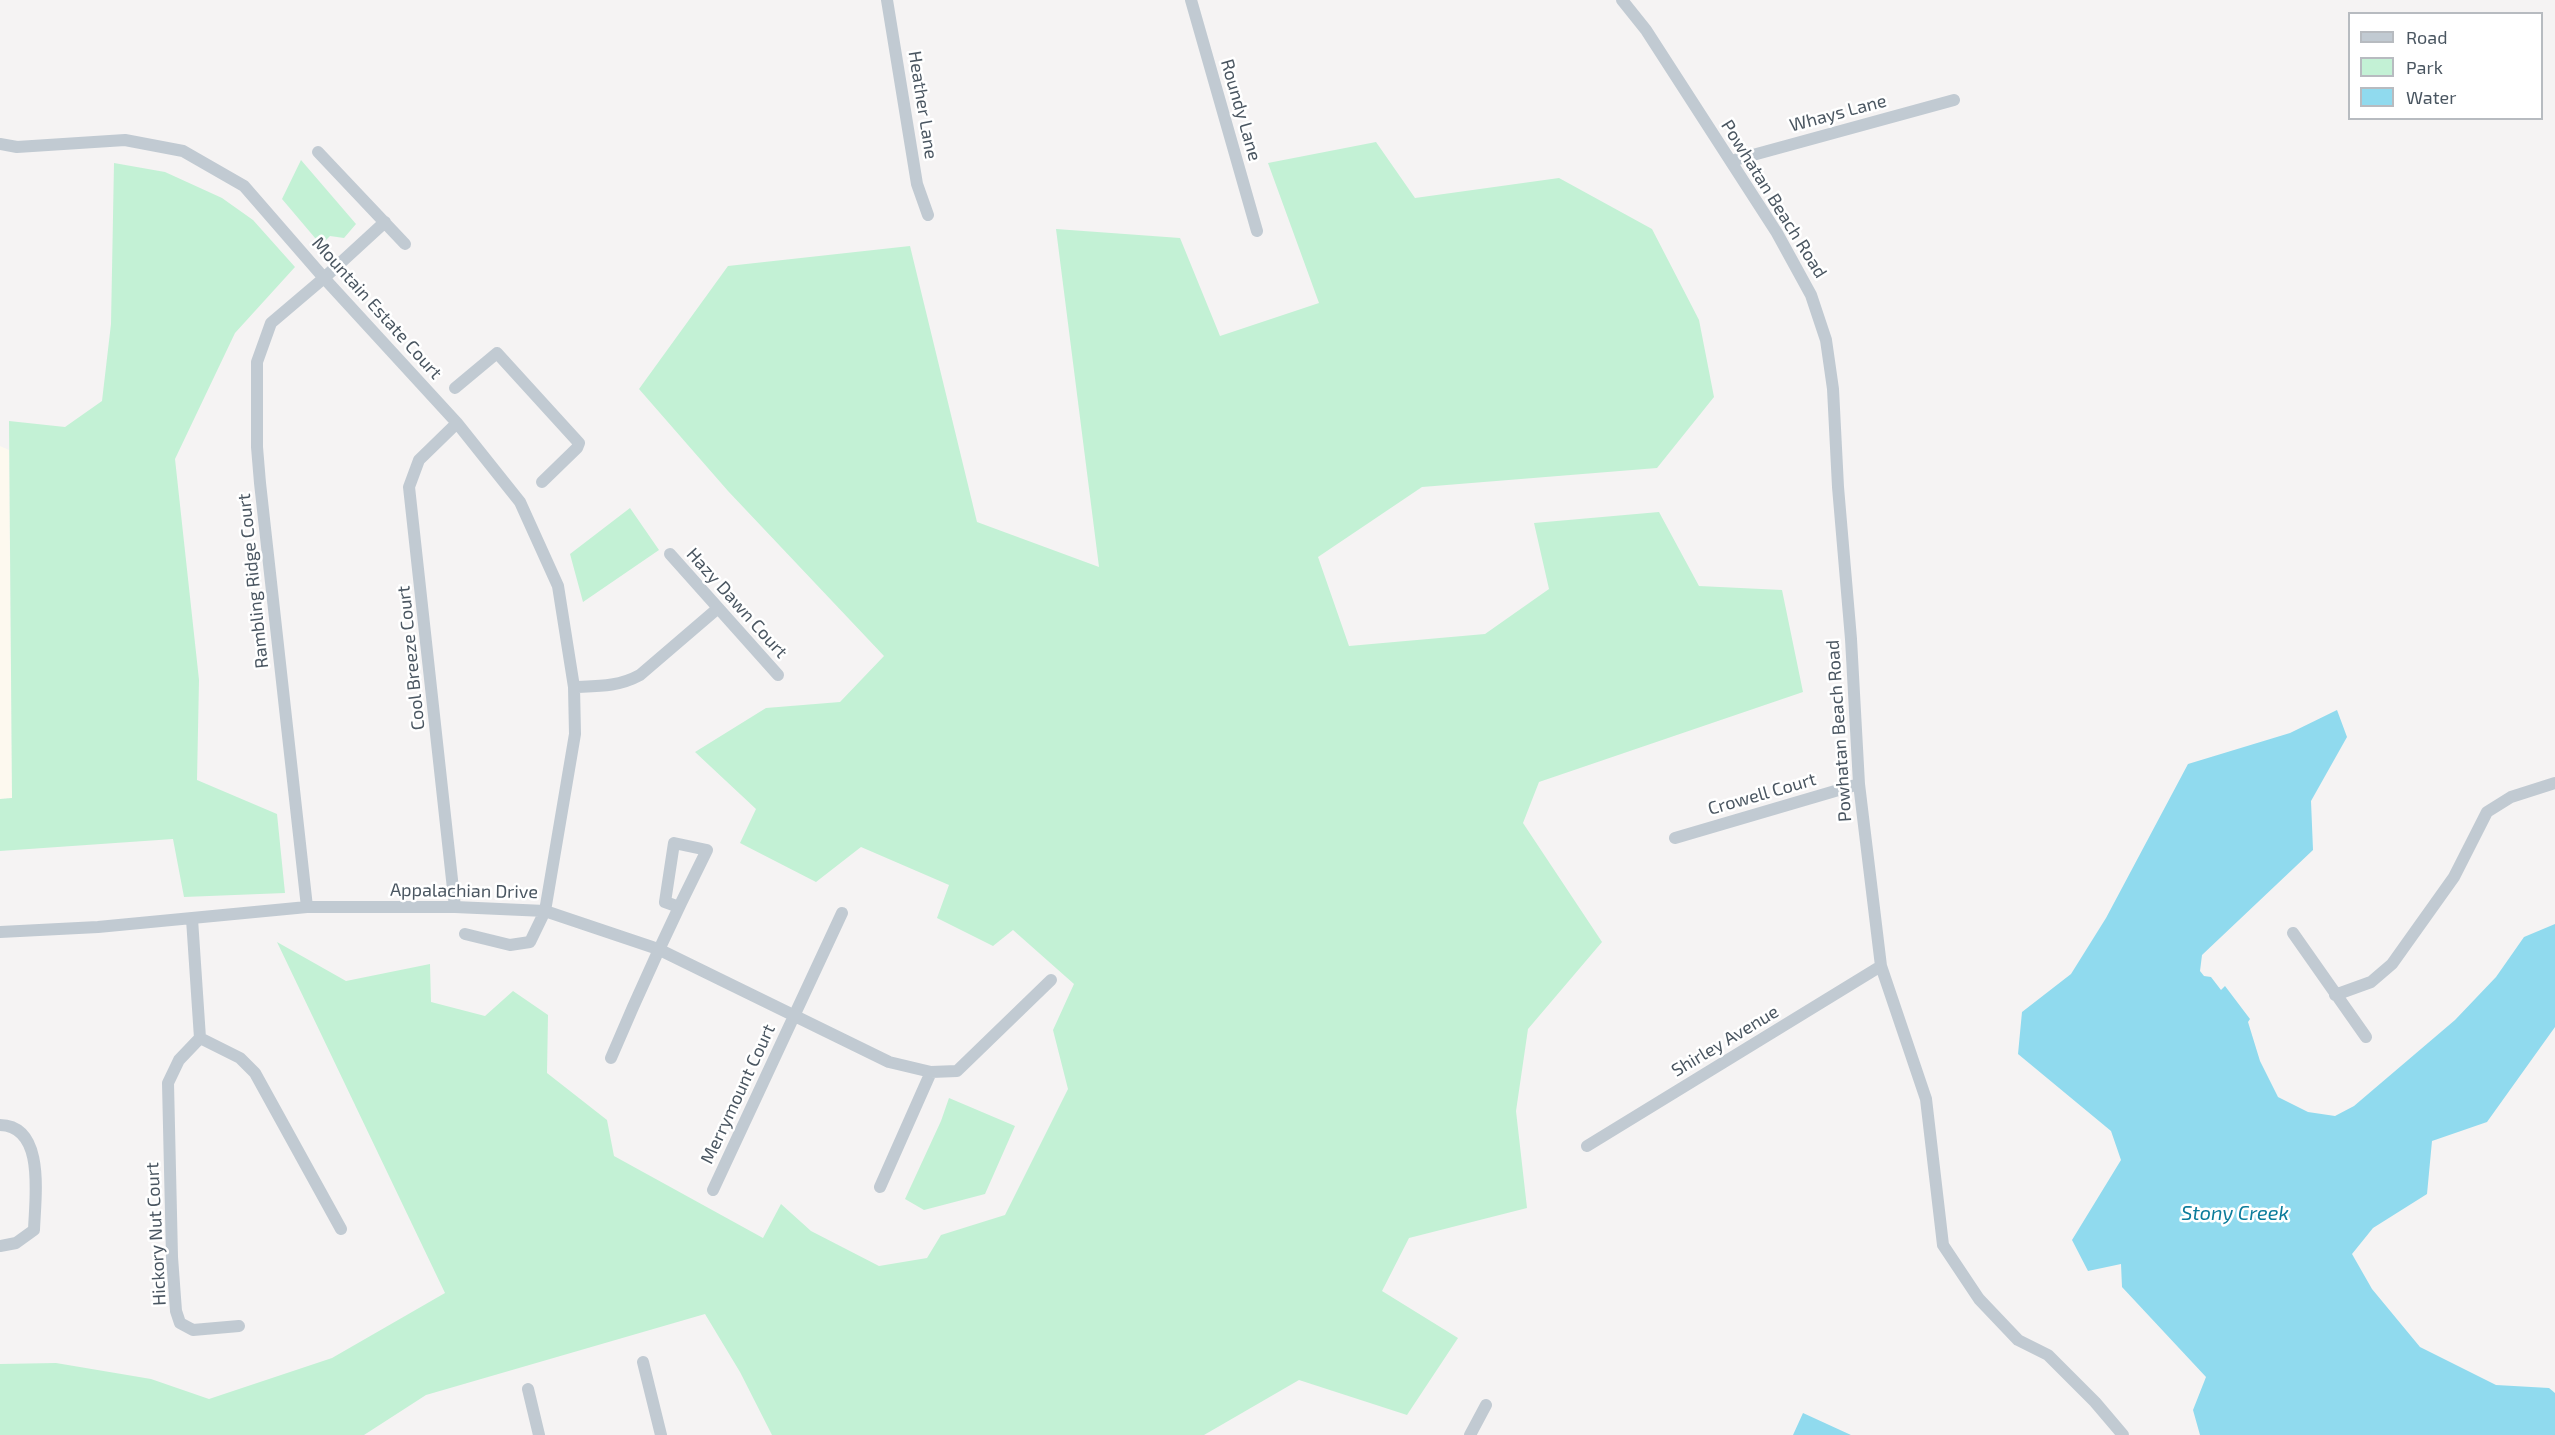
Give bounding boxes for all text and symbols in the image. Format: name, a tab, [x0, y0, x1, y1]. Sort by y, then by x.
legend	[2348, 12, 2543, 120]
text: Road	[2406, 26, 2447, 48]
street label: Heather Lane	[904, 49, 942, 161]
text: Park	[2406, 56, 2443, 78]
street label: Roundy Lane	[1216, 57, 1266, 163]
text: Water	[2406, 86, 2456, 108]
street label: Whays Lane	[1787, 90, 1889, 136]
street label: Powhatan Beach Road	[1716, 116, 1832, 282]
street label: Mountain Estate Court	[308, 233, 446, 383]
street label: Rambling Ridge Court	[233, 492, 273, 670]
street label: Hazy Dawn Court	[682, 544, 792, 662]
street label: Cool Breeze Court	[393, 585, 429, 731]
street label: Powhatan Beach Road	[1822, 639, 1856, 823]
street label: Crowell Court	[1705, 768, 1819, 820]
street label: Appalachian Drive	[390, 879, 538, 903]
street label: Shirley Avenue	[1668, 1001, 1782, 1081]
street label: Merrymount Court	[696, 1021, 780, 1167]
street label: Hickory Nut Court	[141, 1162, 171, 1306]
water label: Stony Creek	[2181, 1201, 2289, 1225]

